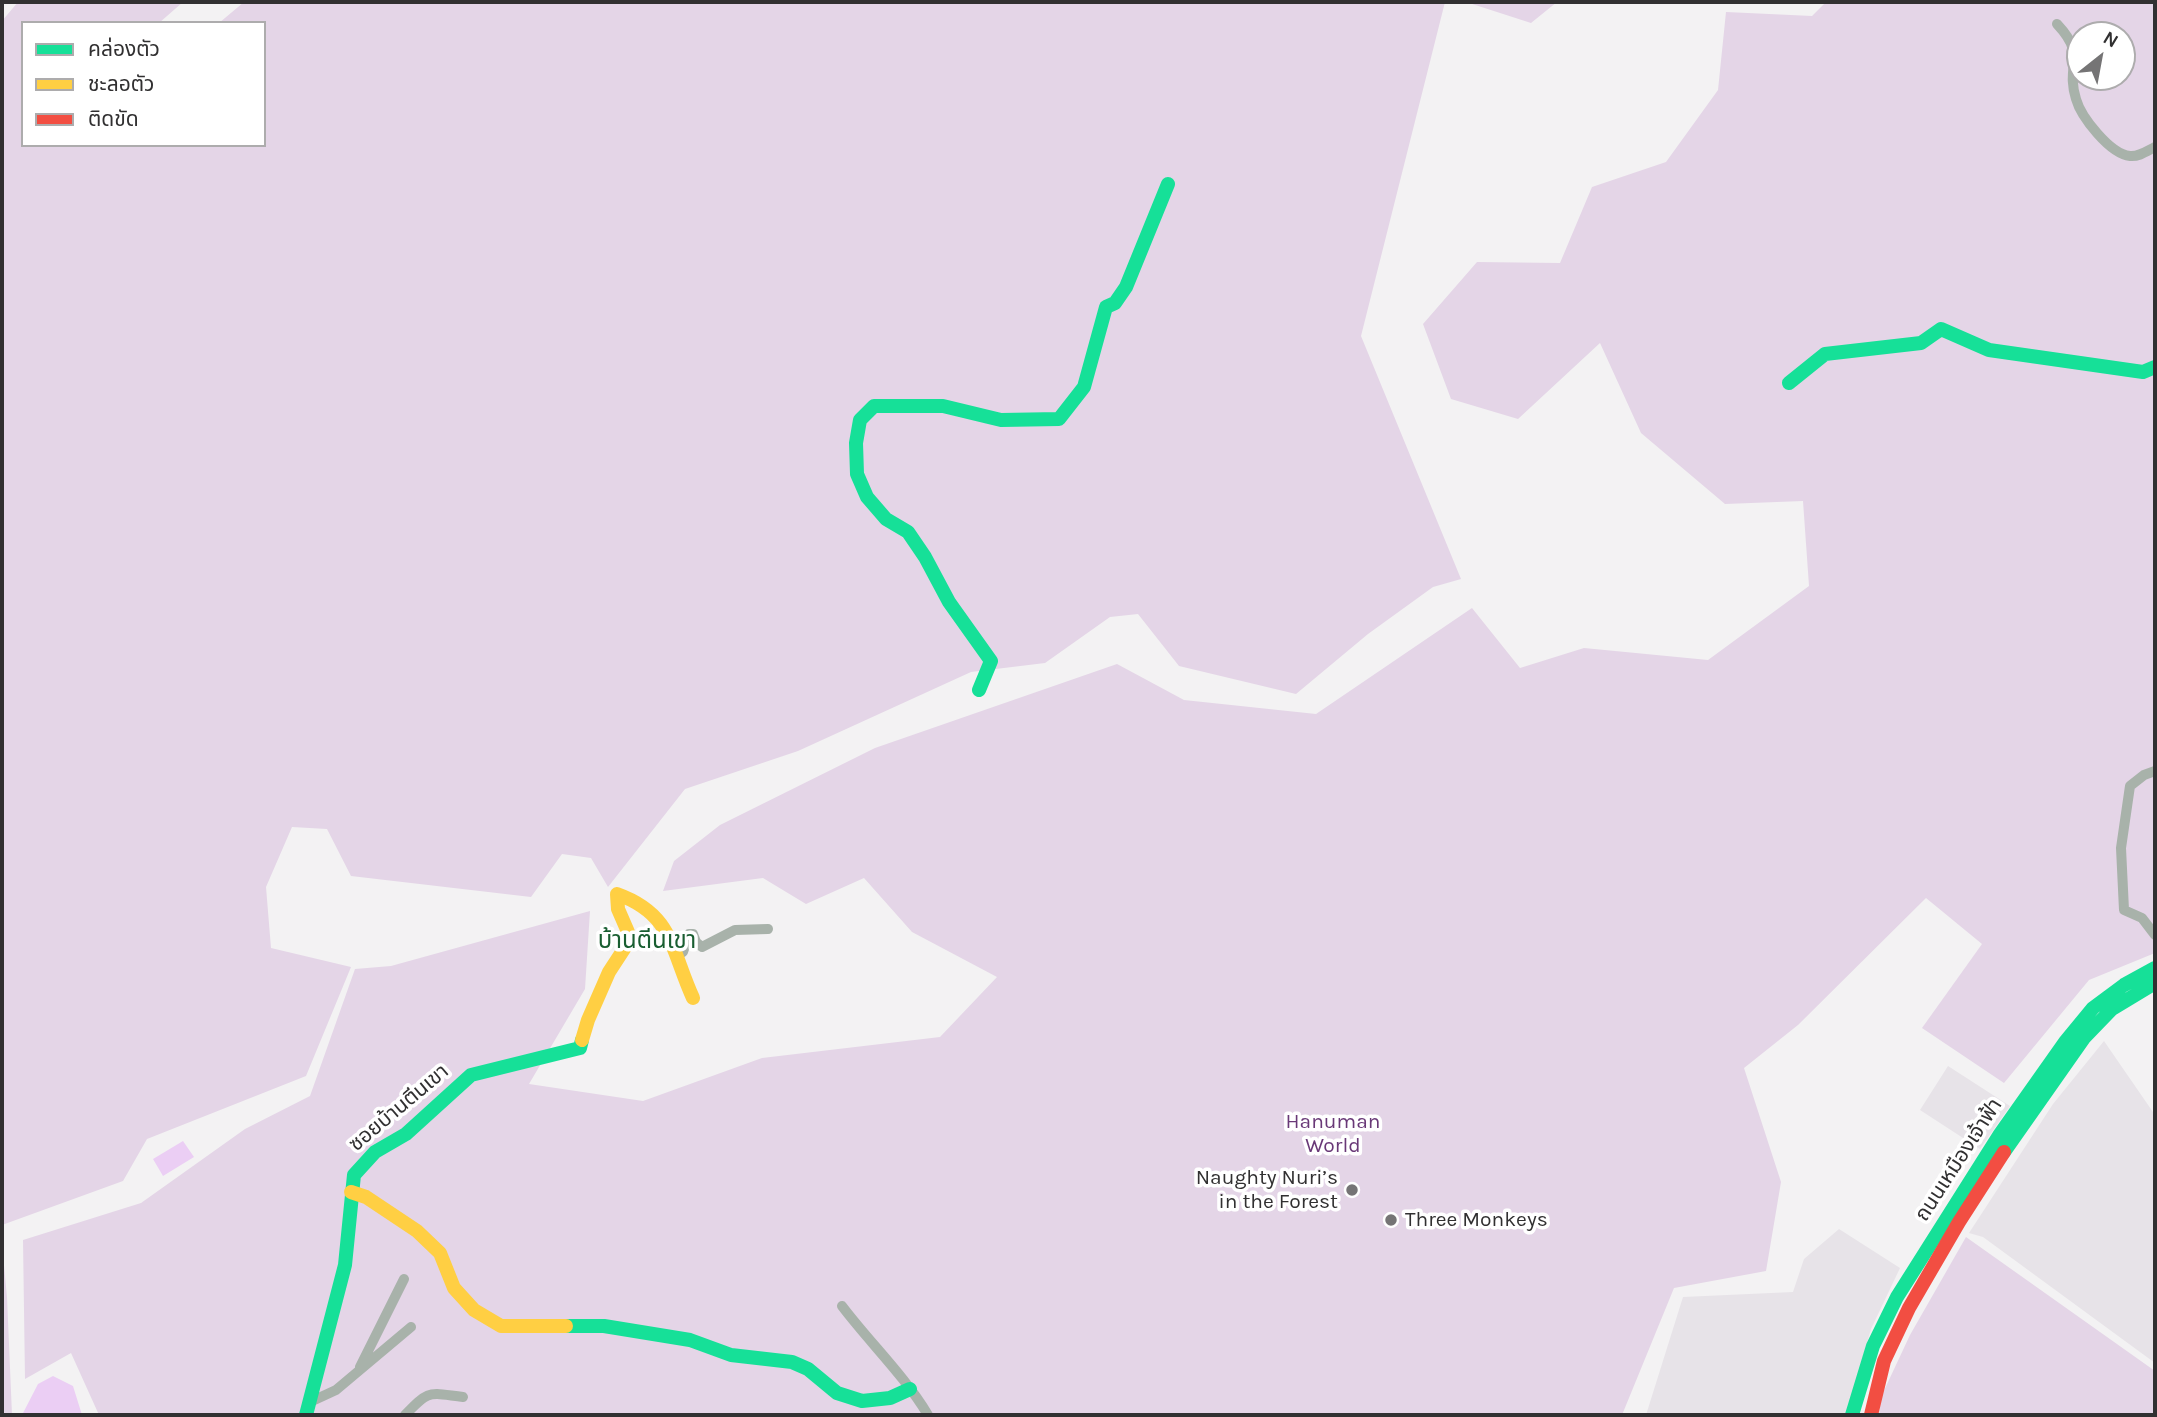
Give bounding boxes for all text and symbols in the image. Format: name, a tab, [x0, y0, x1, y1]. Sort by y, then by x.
legend	[21, 21, 266, 147]
north arrow	[2066, 21, 2136, 91]
text: N	[2099, 27, 2122, 53]
text: คล่องตัว	[88, 37, 160, 61]
text: ชะลอตัว	[88, 72, 154, 96]
text: ติดขัด	[88, 107, 139, 131]
district label: บ้านตีนเขา	[598, 927, 696, 955]
street label: ซอยบ้านตีนเขา	[344, 1059, 454, 1157]
street label: ถนนเหมืองเจ้าฟ้า	[1910, 1094, 2008, 1226]
park label: Hanuman World	[1286, 1109, 1380, 1159]
place label: Naughty Nuri’s in the Forest	[1196, 1165, 1338, 1215]
marker: Naughty Nuri’s in the Forest	[1344, 1182, 1360, 1198]
place label: Three Monkeys	[1405, 1207, 1548, 1233]
marker: Three Monkeys	[1383, 1212, 1399, 1228]

